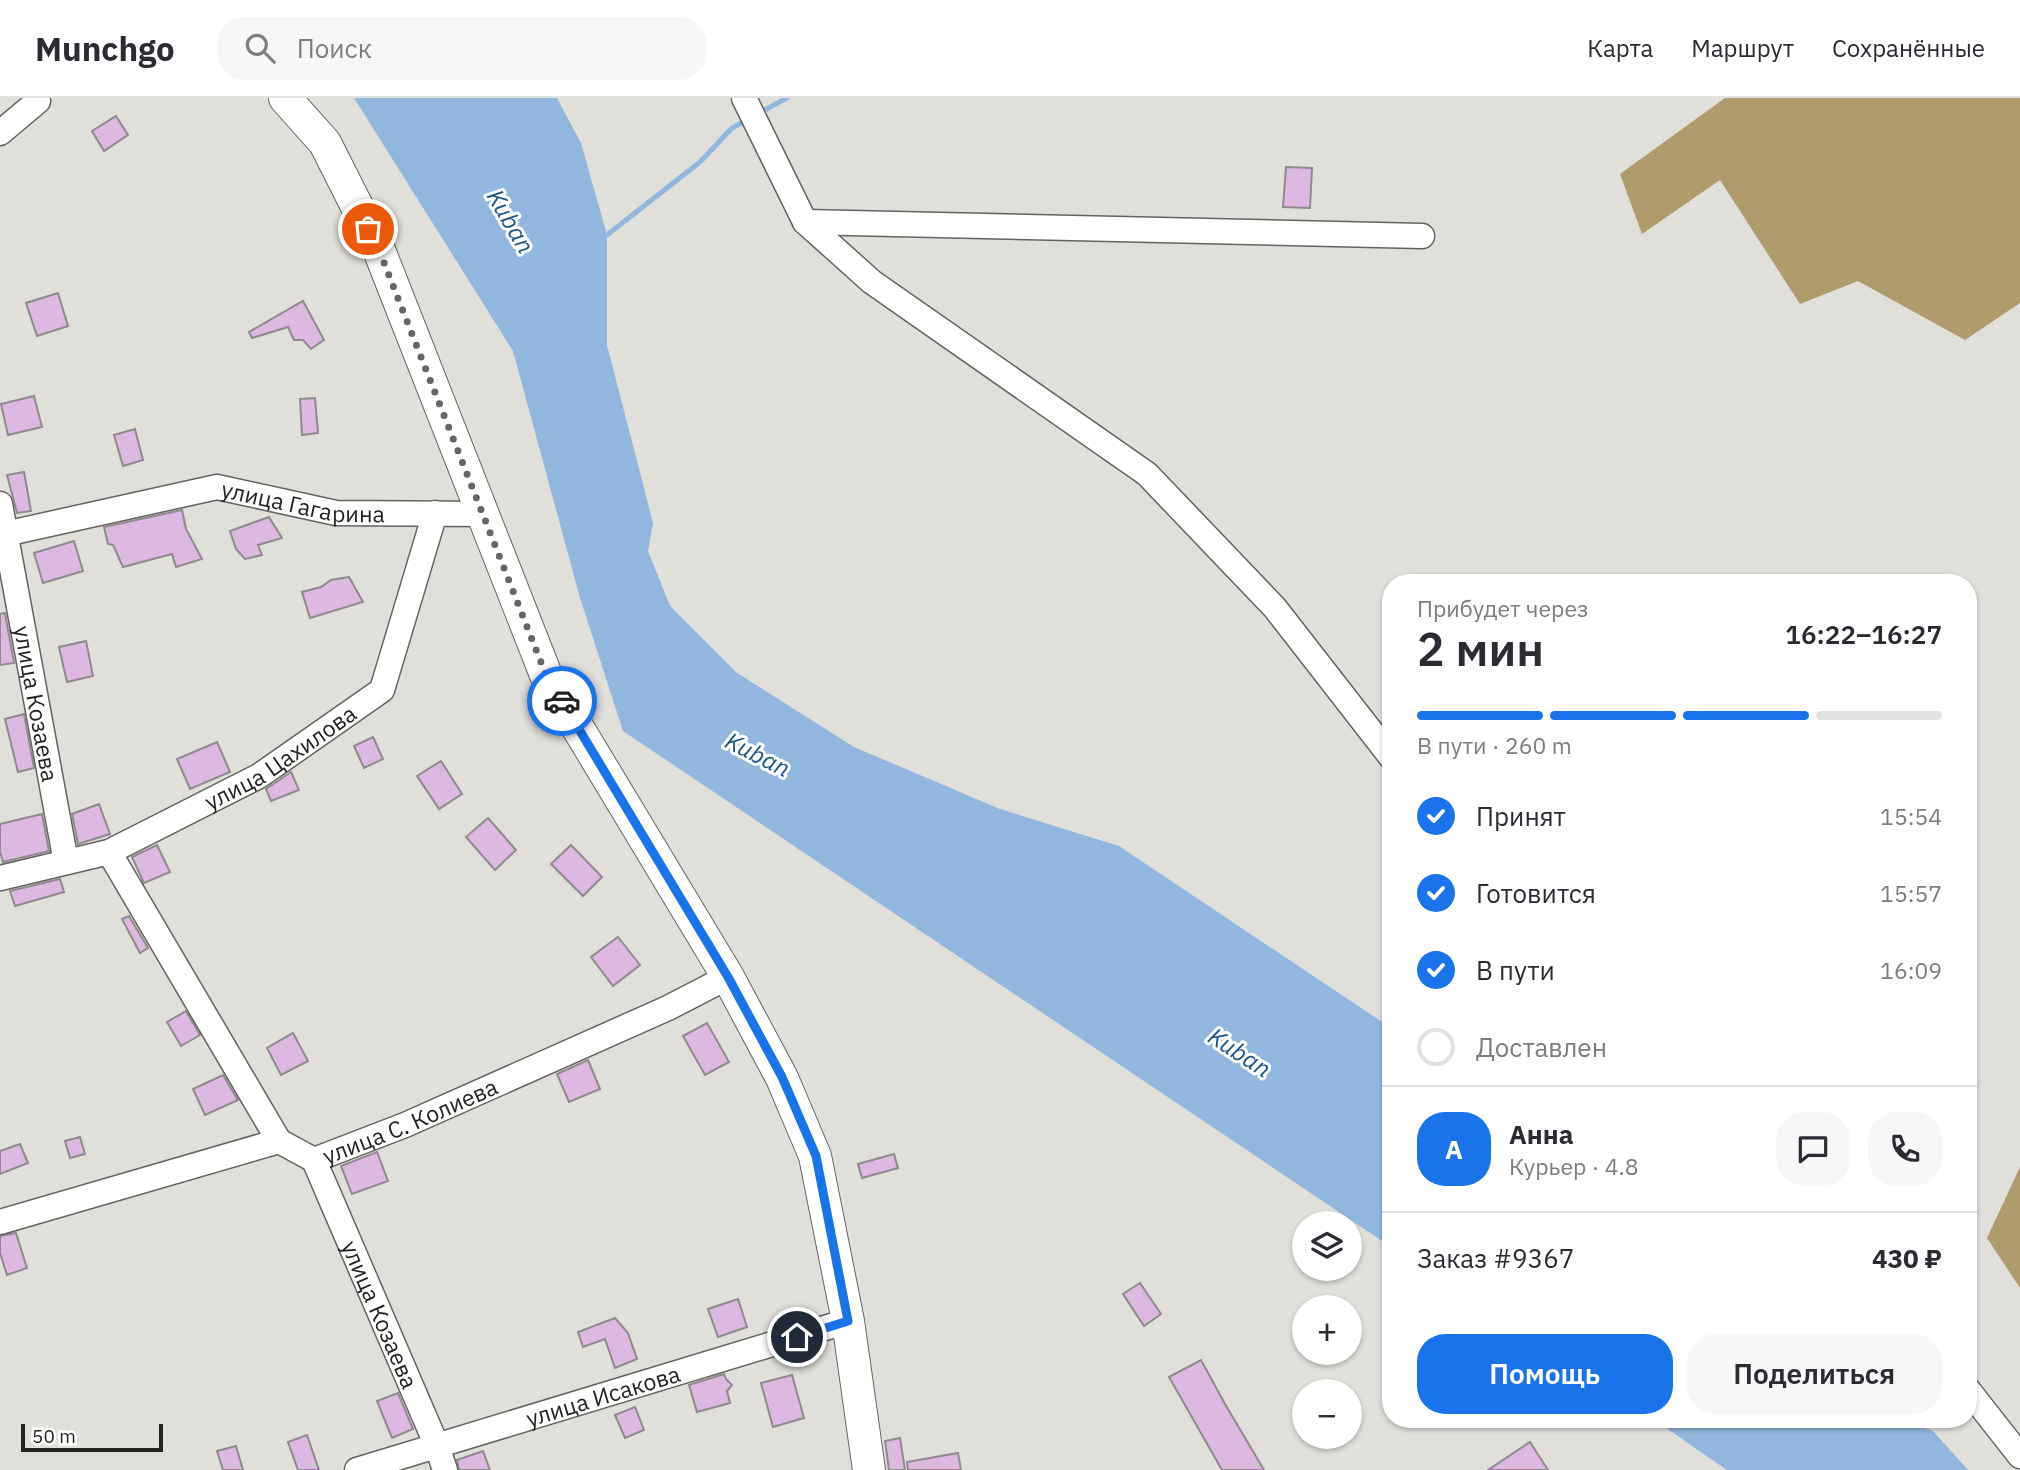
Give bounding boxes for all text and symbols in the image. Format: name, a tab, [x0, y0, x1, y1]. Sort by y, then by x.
search box	[217, 17, 707, 80]
text: Munchgo	[35, 27, 175, 70]
icon: search	[241, 29, 279, 67]
text: Поиск	[297, 31, 372, 65]
text: Карта	[1587, 32, 1653, 64]
text: Маршрут	[1691, 32, 1794, 64]
text: Сохранённые	[1832, 32, 1985, 64]
water label: Kuban	[480, 183, 542, 259]
pin	[338, 199, 398, 259]
icon: bag	[349, 210, 387, 248]
street label: улица Гагарина	[219, 473, 385, 528]
text: Прибудет через	[1417, 593, 1589, 623]
text: 16:22–16:27	[1785, 617, 1942, 651]
text: 2 мин	[1417, 619, 1544, 679]
street label: улица Козаева	[8, 623, 66, 784]
courier	[527, 666, 597, 736]
icon: car	[543, 682, 581, 720]
street label: улица Цахилова	[199, 698, 362, 816]
water label: Kuban	[720, 724, 796, 784]
text: В пути · 260 m	[1417, 730, 1572, 760]
icon: check	[1417, 797, 1455, 835]
text: Принят	[1476, 799, 1566, 833]
text: 15:54	[1880, 801, 1942, 831]
icon: check	[1417, 874, 1455, 912]
text: Готовится	[1476, 876, 1596, 910]
text: 15:57	[1880, 878, 1942, 908]
icon: check	[1417, 951, 1455, 989]
text: В пути	[1476, 953, 1555, 987]
text: 16:09	[1880, 955, 1942, 985]
water label: Kuban	[1202, 1020, 1278, 1084]
text: Доставлен	[1476, 1030, 1607, 1064]
street label: улица С. Колиева	[318, 1071, 502, 1170]
button: chat	[1776, 1112, 1850, 1186]
button: phone	[1868, 1112, 1942, 1186]
text: Анна	[1509, 1117, 1573, 1151]
text: А	[1445, 1132, 1463, 1166]
text: Курьер · 4.8	[1509, 1151, 1639, 1181]
map controls	[1292, 1211, 1362, 1449]
button: layers	[1292, 1211, 1362, 1281]
street label: улица Козаева	[335, 1236, 425, 1393]
text: Заказ #9367	[1417, 1241, 1574, 1275]
text: 430 ₽	[1872, 1241, 1942, 1275]
button: +	[1292, 1295, 1362, 1365]
pin	[767, 1307, 827, 1367]
icon: home	[778, 1318, 816, 1356]
button: Помощь	[1417, 1334, 1673, 1414]
button: Поделиться	[1687, 1334, 1942, 1414]
street label: улица Исакова	[522, 1358, 684, 1433]
button: −	[1292, 1379, 1362, 1449]
scale bar	[21, 1421, 163, 1453]
text: 50 m	[32, 1424, 76, 1448]

